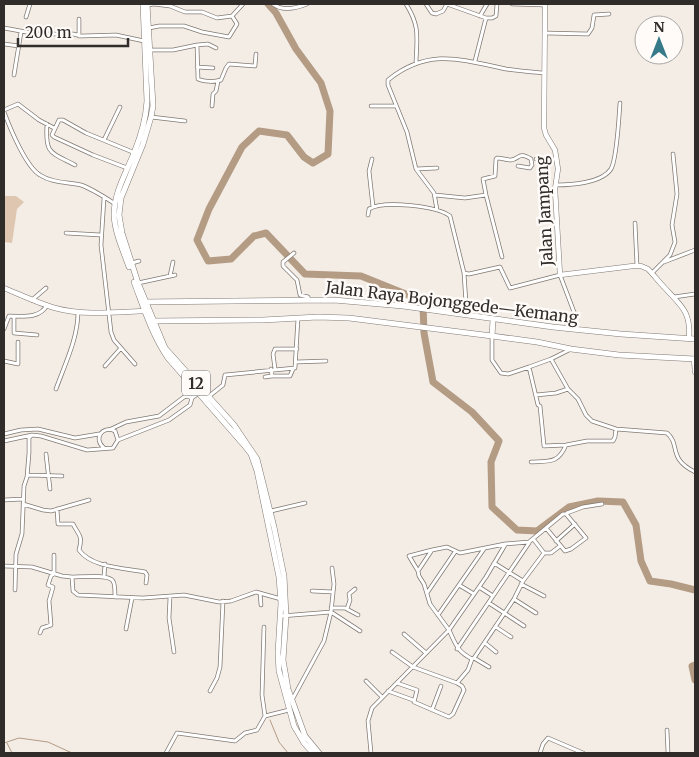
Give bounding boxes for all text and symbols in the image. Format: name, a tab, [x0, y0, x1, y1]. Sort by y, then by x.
scale bar	[18, 15, 128, 47]
north arrow	[634, 15, 684, 65]
text: N	[653, 18, 665, 36]
text: 200 m	[25, 23, 72, 42]
street label: Jalan Jampang	[531, 155, 557, 268]
street label: Jalan Raya Bojonggede—Kemang	[324, 276, 580, 327]
road number: 12	[182, 370, 210, 396]

